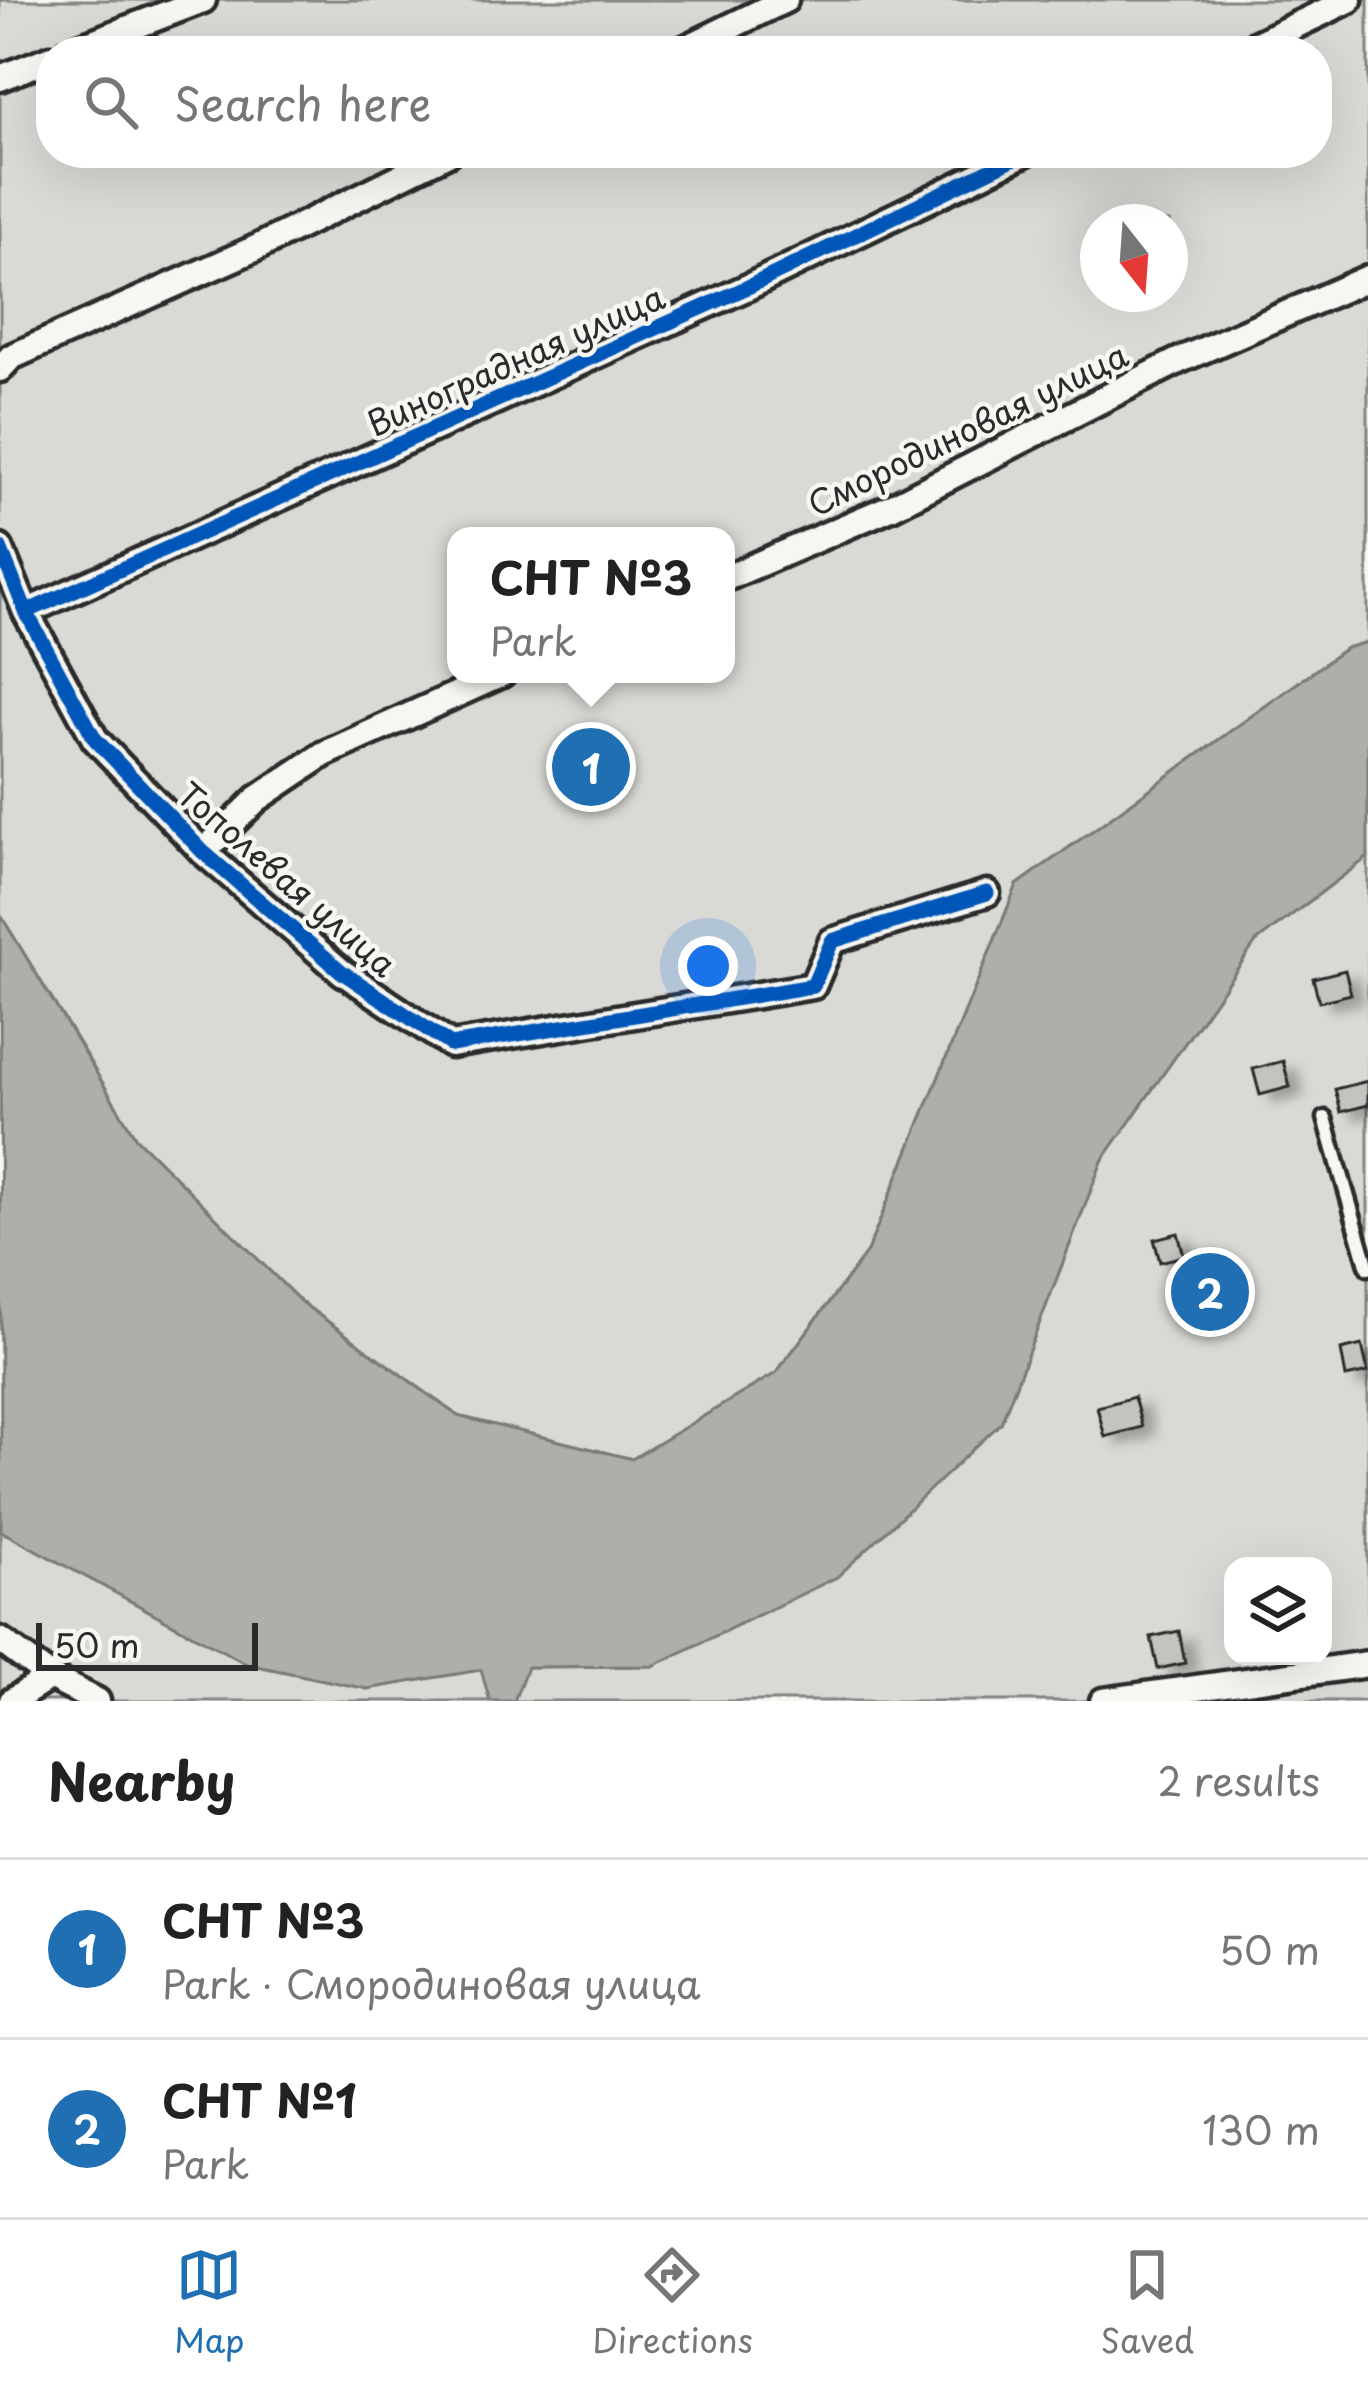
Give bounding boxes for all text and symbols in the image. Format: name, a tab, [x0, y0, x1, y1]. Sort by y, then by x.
search box	[36, 36, 1332, 168]
text: Search here	[174, 68, 431, 136]
icon: search	[78, 69, 144, 135]
north arrow	[1080, 204, 1188, 312]
street label: Виноградная улица	[358, 271, 672, 447]
street label: Смородиновая улица	[798, 328, 1136, 527]
popup	[447, 527, 735, 683]
text: СНТ №3	[490, 542, 692, 610]
text: Park	[490, 610, 577, 669]
pin: 1	[552, 722, 630, 812]
street label: Тополевая улица	[167, 769, 409, 988]
your location	[678, 936, 738, 996]
pin: 2	[1171, 1247, 1249, 1337]
map controls	[1224, 1557, 1332, 1665]
button: layers	[1224, 1557, 1332, 1665]
scale bar	[36, 1617, 258, 1670]
text: 50 m	[54, 1619, 140, 1669]
text: Nearby	[48, 1741, 235, 1818]
text: 2 results	[1158, 1750, 1320, 1809]
text: СНТ №3	[162, 1885, 365, 1953]
text: 1	[78, 1919, 96, 1978]
text: 50 m	[1219, 1919, 1320, 1978]
text: Park · Смородиновая улица	[162, 1953, 701, 2012]
text: СНТ №1	[162, 2065, 357, 2133]
text: 2	[73, 2099, 101, 2158]
text: 130 m	[1202, 2099, 1320, 2158]
text: Park	[162, 2133, 249, 2192]
tab: Map	[174, 2242, 244, 2364]
tab: Directions	[592, 2242, 753, 2364]
tab: Saved	[1100, 2242, 1194, 2364]

